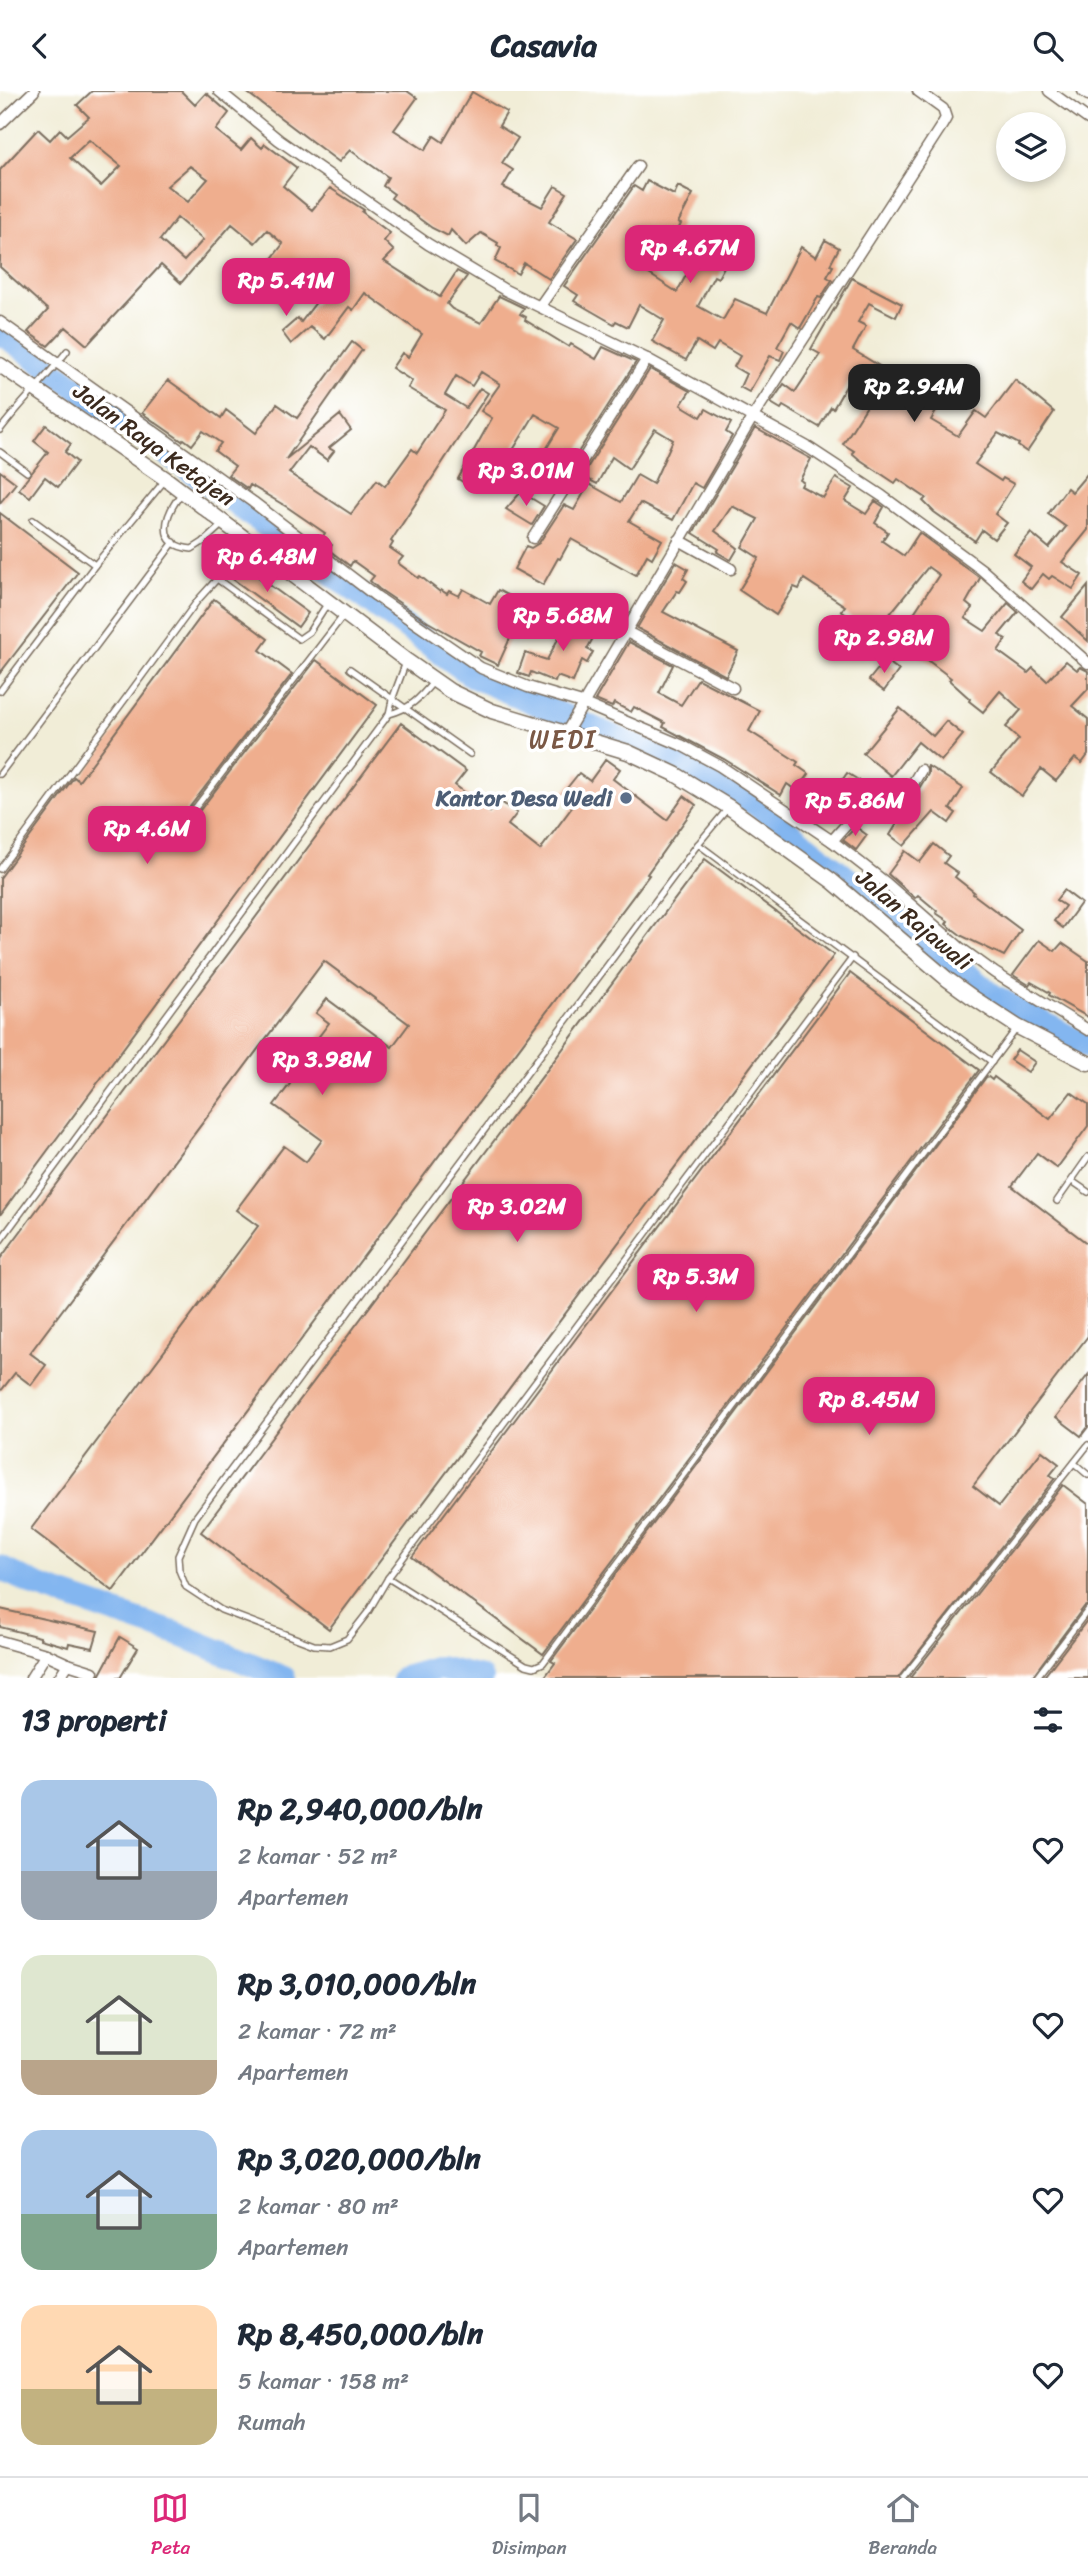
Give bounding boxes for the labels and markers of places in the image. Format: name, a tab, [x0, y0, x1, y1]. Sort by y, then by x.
pin: Rp 4.67M	[618, 225, 762, 285]
pin: Rp 5.41M	[214, 259, 358, 318]
pin: Rp 2.94M	[842, 365, 986, 424]
pin: Rp 3.01M	[454, 449, 598, 508]
pin: Rp 6.48M	[195, 535, 339, 594]
pin: Rp 5.68M	[491, 594, 635, 653]
pin: Rp 2.98M	[812, 615, 956, 675]
place label: Kantor Desa Wedi	[435, 778, 614, 819]
pin: Rp 5.86M	[783, 779, 927, 838]
marker: Kantor Desa Wedi	[618, 790, 634, 806]
pin: Rp 4.6M	[82, 807, 212, 866]
pin: Rp 3.98M	[250, 1037, 394, 1097]
pin: Rp 3.02M	[445, 1185, 589, 1244]
pin: Rp 5.3M	[631, 1255, 761, 1314]
pin: Rp 8.45M	[797, 1377, 941, 1437]

